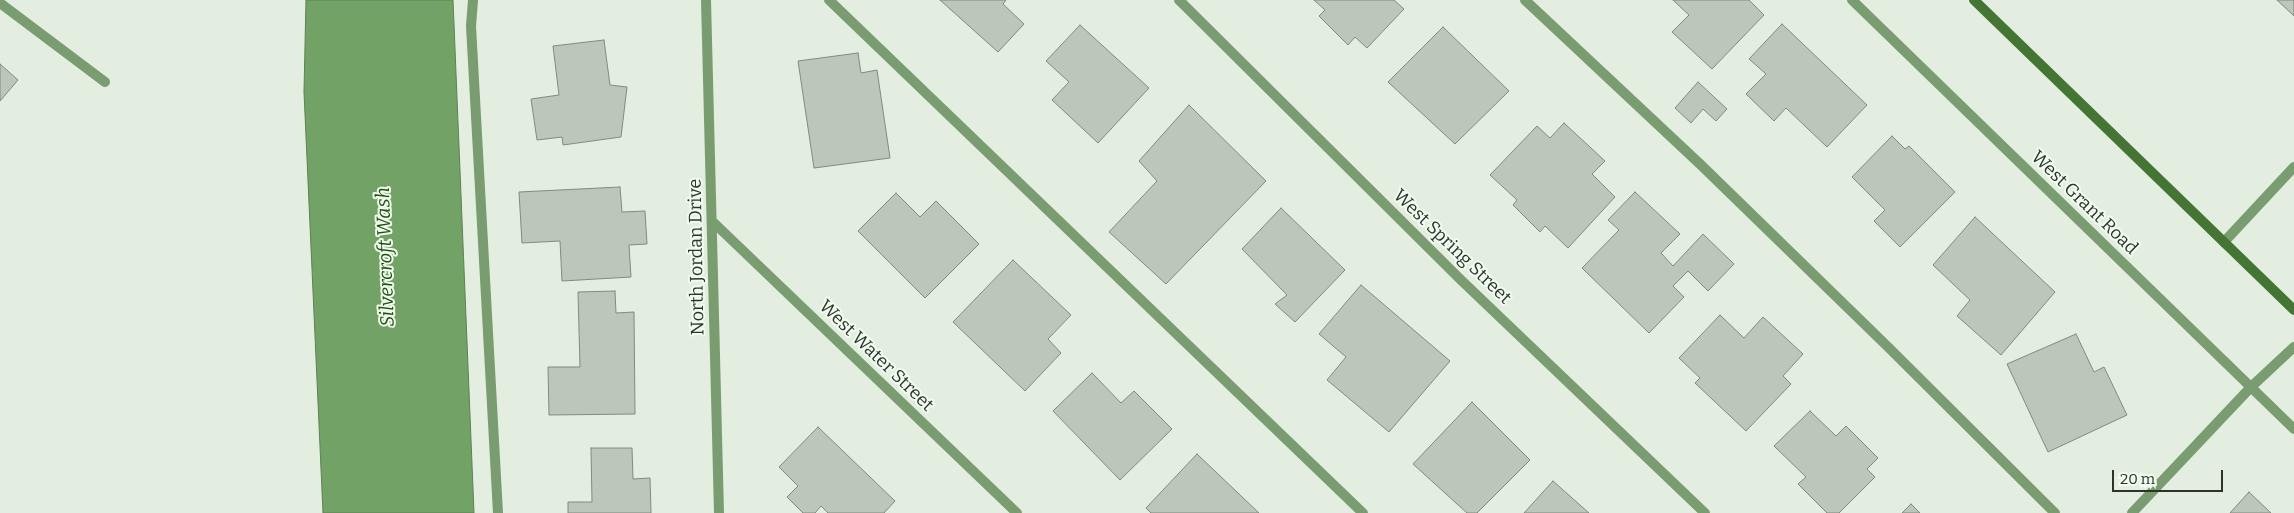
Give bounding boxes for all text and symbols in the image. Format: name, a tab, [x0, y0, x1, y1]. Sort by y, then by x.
street label: West Grant Road	[2026, 147, 2142, 259]
street label: North Jordan Drive	[685, 179, 709, 335]
street label: West Spring Street	[1389, 185, 1515, 309]
water label: Silvercroft Wash	[372, 187, 400, 327]
street label: West Water Street	[814, 296, 938, 416]
scale bar	[2114, 460, 2225, 492]
text: 20 m	[2120, 470, 2155, 488]

